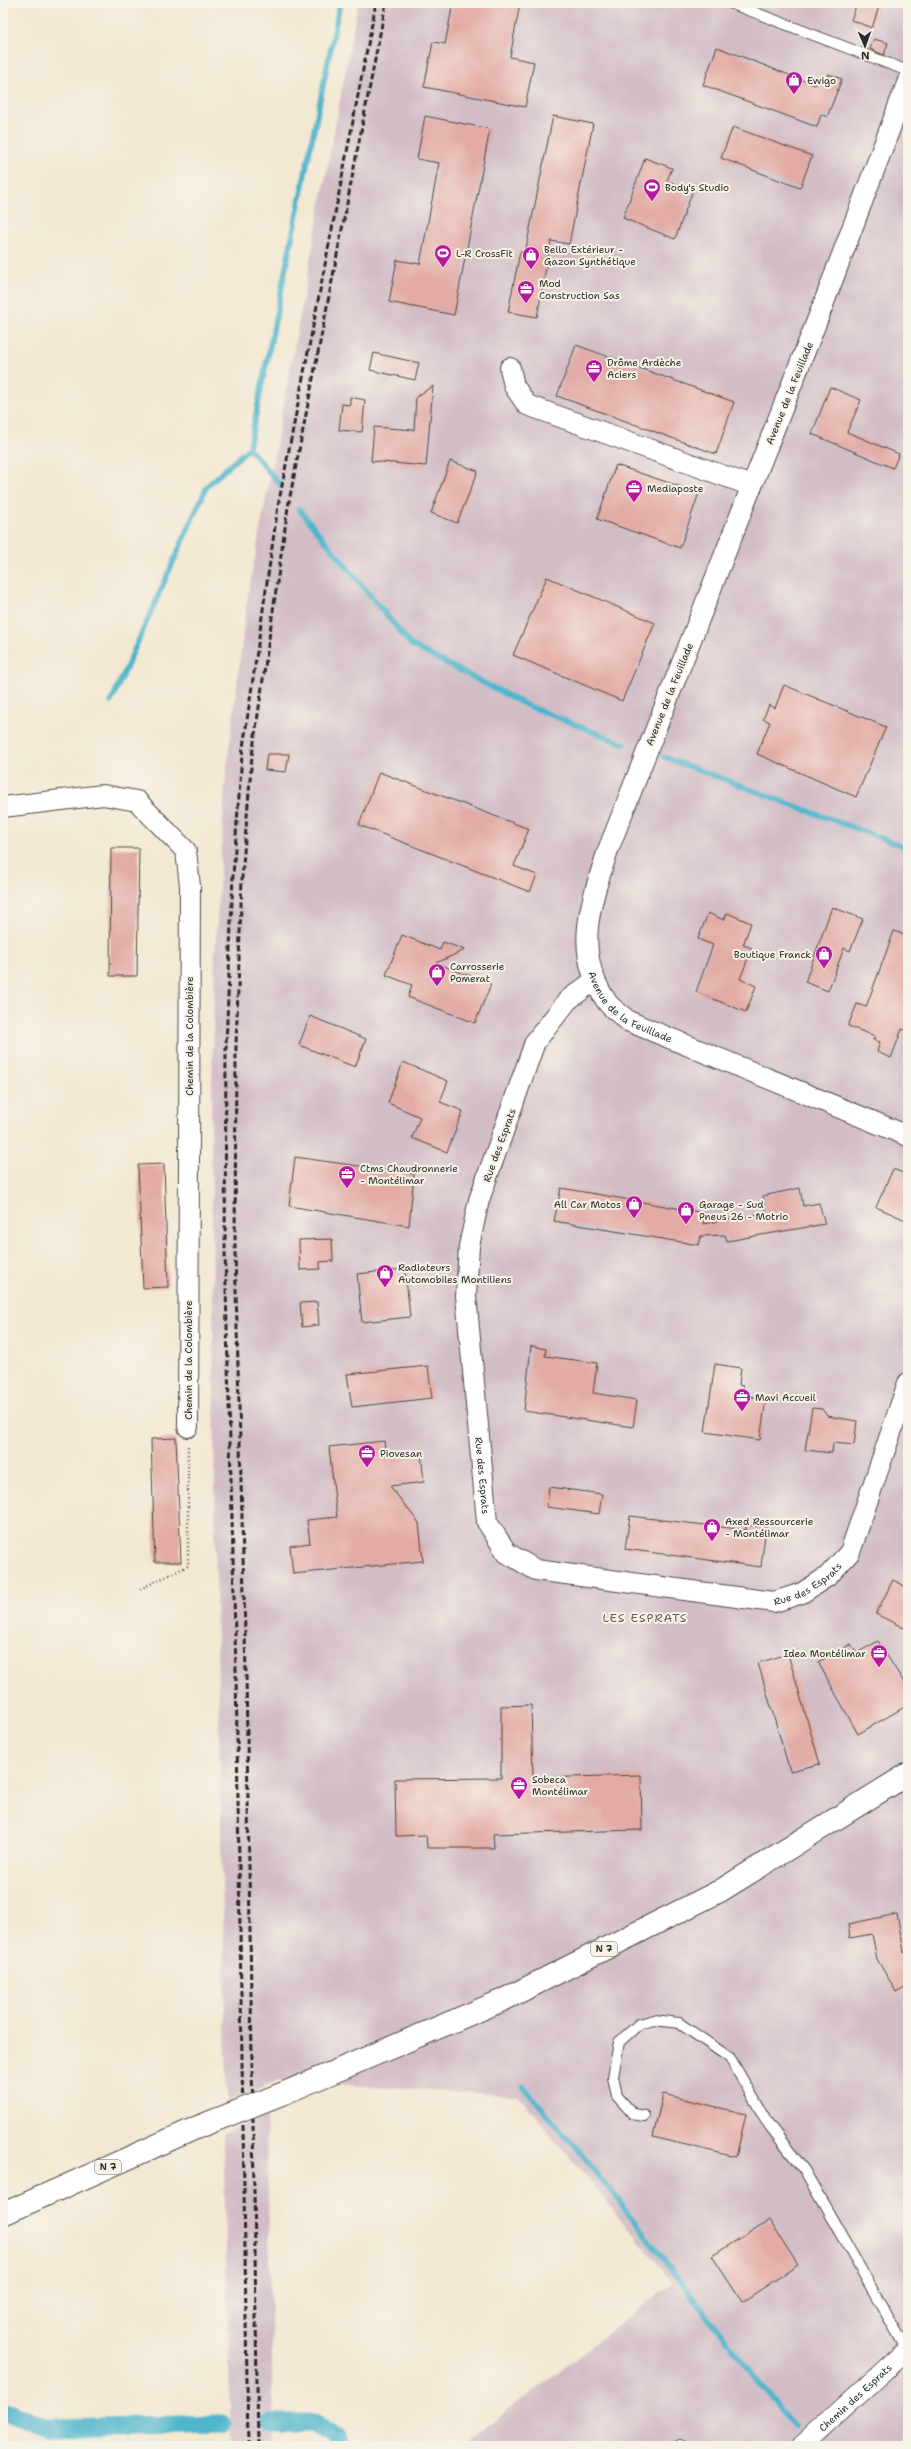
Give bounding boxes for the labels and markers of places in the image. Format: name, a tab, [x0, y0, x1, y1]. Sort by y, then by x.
shop icon: Ewigo	[784, 70, 804, 95]
place label: Ewigo	[807, 74, 836, 87]
sports icon: Body's Studio	[642, 177, 662, 202]
place label: Body's Studio	[665, 181, 729, 194]
sports icon: L-R CrossFit	[433, 243, 453, 268]
place label: Bello Extérieur - Gazon Synthétique	[544, 243, 636, 268]
shop icon: Bello Extérieur - Gazon Synthétique	[521, 245, 541, 270]
place label: L-R CrossFit	[456, 247, 513, 260]
place label: Mod Construction Sas	[539, 277, 620, 302]
office icon: Mod Construction Sas	[516, 279, 536, 304]
place label: Drôme Ardèche Aciers	[607, 356, 682, 381]
office icon: Drôme Ardèche Aciers	[584, 358, 604, 383]
office icon: Mediaposte	[624, 478, 644, 503]
place label: Mediaposte	[647, 482, 704, 495]
shop icon: Boutique Franck	[814, 944, 834, 969]
place label: Boutique Franck	[734, 948, 811, 961]
place label: Carrosserie Pomerat	[450, 960, 505, 985]
shop icon: Carrosserie Pomerat	[427, 962, 447, 987]
place label: Ctms Chaudronnerie - Montélimar	[360, 1162, 458, 1187]
office icon: Ctms Chaudronnerie - Montélimar	[337, 1164, 357, 1189]
shop icon: All Car Motos	[624, 1194, 644, 1219]
place label: All Car Motos	[554, 1198, 621, 1211]
place label: Garage - Sud Pneus 26 - Motrio	[699, 1198, 788, 1223]
shop icon: Garage - Sud Pneus 26 - Motrio	[676, 1200, 696, 1225]
place label: Radiateurs Automobiles Montiliens	[398, 1261, 512, 1286]
shop icon: Radiateurs Automobiles Montiliens	[375, 1263, 395, 1288]
office icon: Mavi Accueil	[732, 1387, 752, 1412]
place label: Mavi Accueil	[755, 1391, 816, 1404]
office icon: Piovesan	[357, 1443, 377, 1468]
place label: Piovesan	[380, 1447, 422, 1460]
place label: Axed Ressourcerie - Montélimar	[725, 1515, 814, 1540]
shop icon: Axed Ressourcerie - Montélimar	[702, 1517, 722, 1542]
office icon: Idea Montélimar	[869, 1643, 889, 1668]
place label: Idea Montélimar	[783, 1647, 866, 1660]
place label: Sobeca Montélimar	[532, 1773, 589, 1798]
office icon: Sobeca Montélimar	[509, 1775, 529, 1800]

